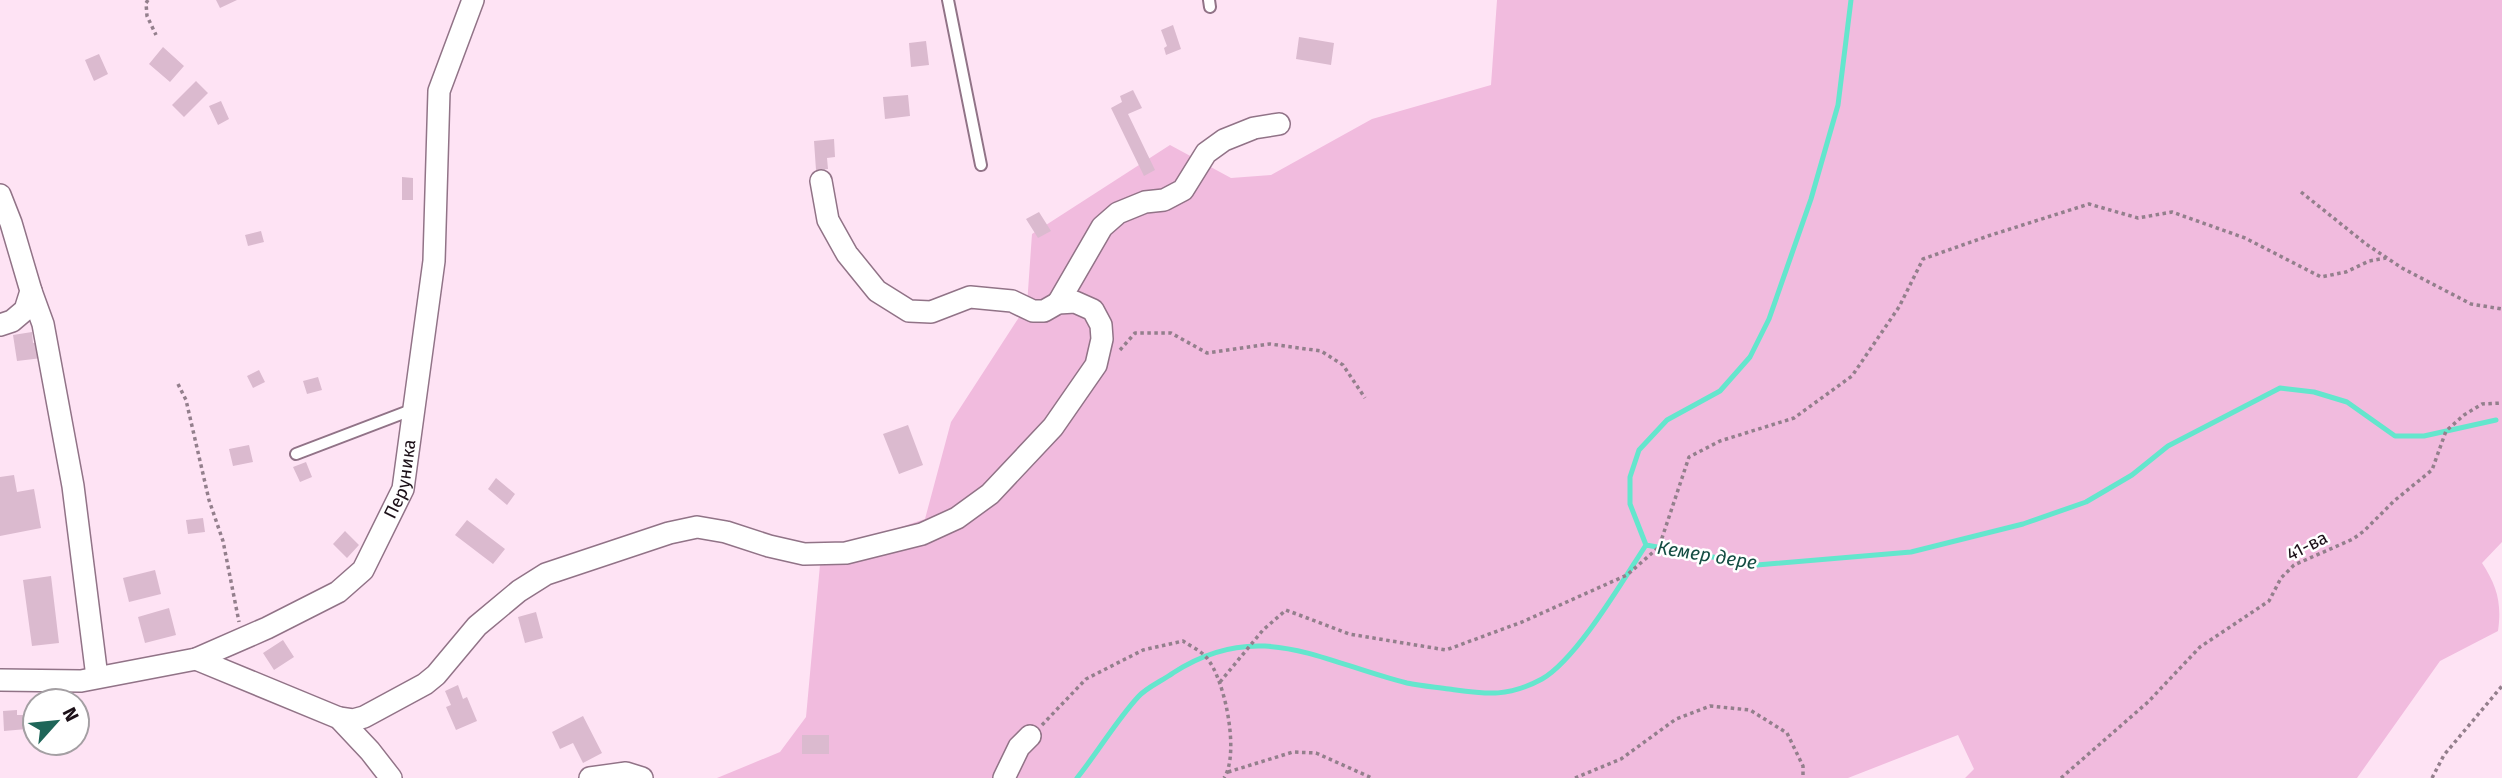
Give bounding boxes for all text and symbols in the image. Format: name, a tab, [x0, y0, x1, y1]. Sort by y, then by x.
street label: Перуника	[379, 438, 421, 522]
street label: 41-ва	[2283, 526, 2331, 566]
water label: Кемер дере	[1655, 536, 1759, 574]
north arrow	[21, 687, 91, 757]
text: N	[58, 704, 84, 725]

